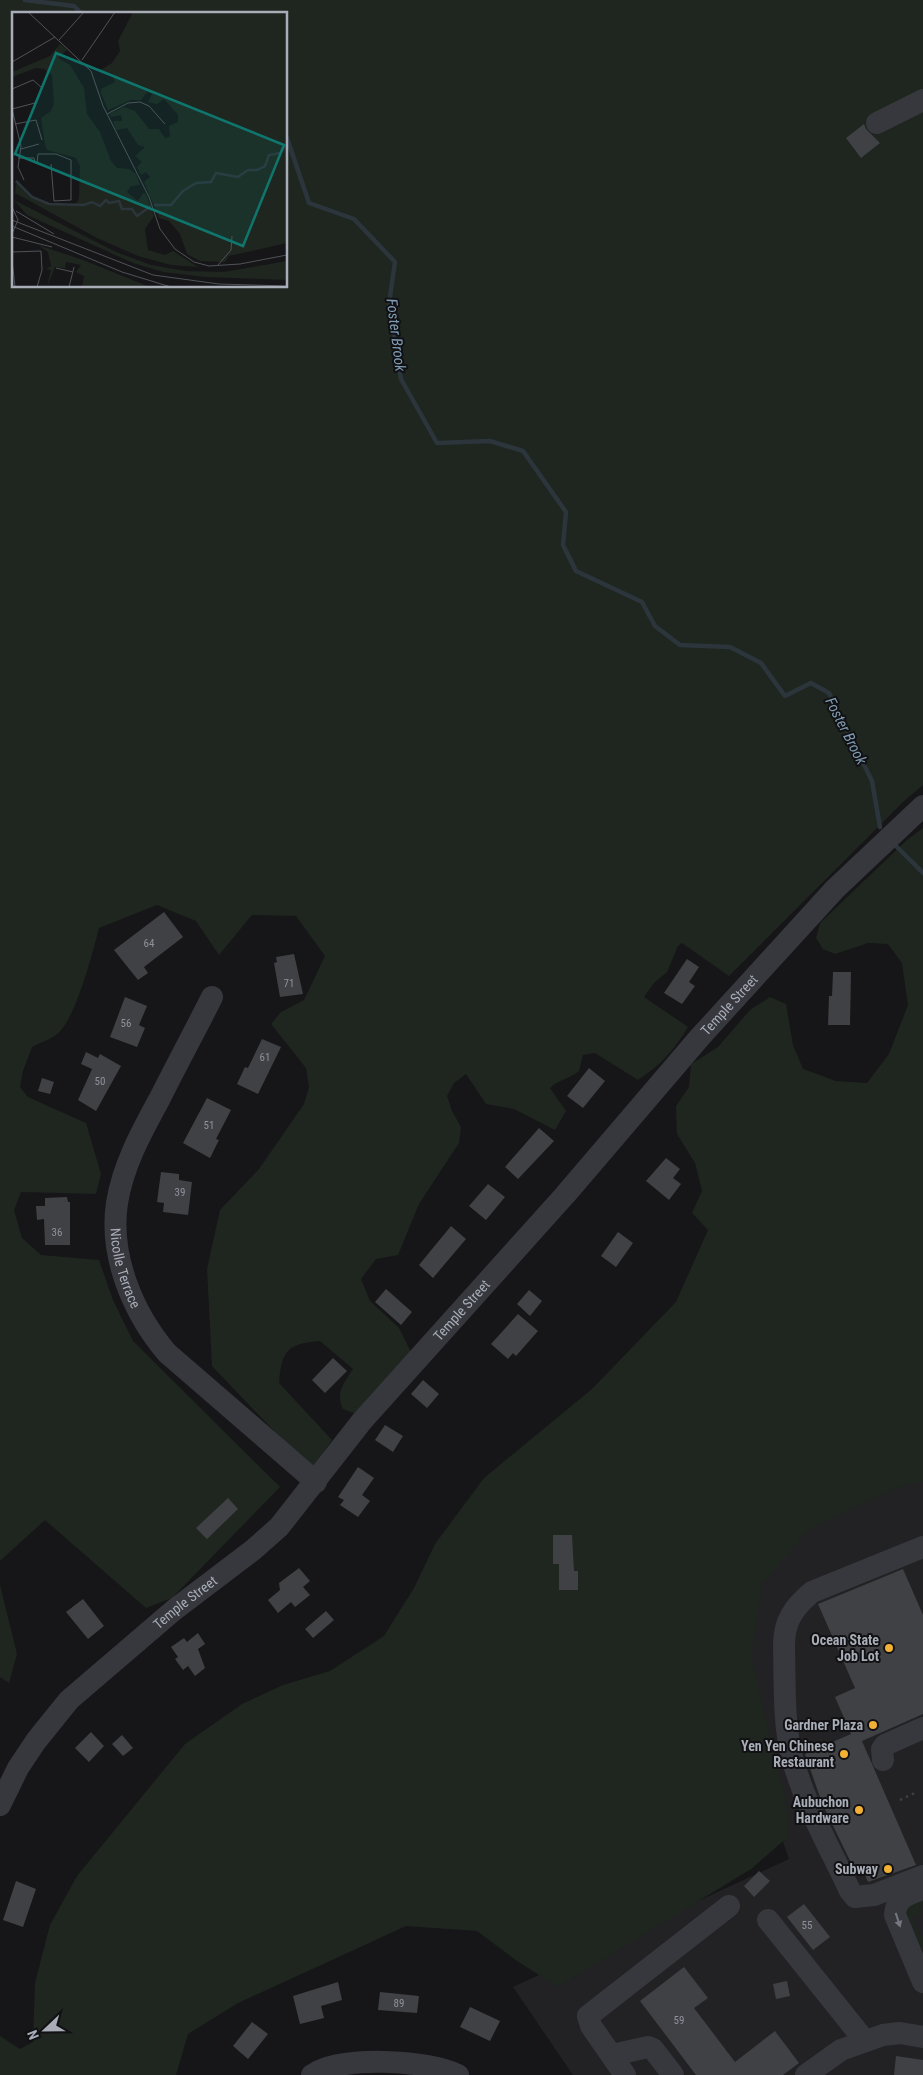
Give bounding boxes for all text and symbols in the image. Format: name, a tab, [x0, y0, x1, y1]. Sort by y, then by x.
inset map	[12, 12, 288, 288]
water label: Foster Brook	[383, 298, 409, 373]
water label: Foster Brook	[821, 694, 871, 768]
house number: 64	[144, 937, 155, 950]
street label: Temple Street	[698, 971, 761, 1039]
house number: 71	[284, 977, 294, 990]
house number: 56	[121, 1017, 131, 1030]
house number: 61	[260, 1051, 270, 1064]
house number: 50	[95, 1075, 105, 1088]
house number: 51	[204, 1119, 214, 1132]
house number: 39	[175, 1186, 185, 1199]
house number: 36	[52, 1226, 62, 1239]
street label: Nicolle Terrace	[107, 1228, 144, 1311]
street label: Temple Street	[430, 1276, 493, 1344]
street label: Temple Street	[150, 1572, 220, 1632]
place label: Ocean State Job Lot	[811, 1632, 879, 1664]
marker: Ocean State Job Lot	[883, 1642, 895, 1654]
place label: Gardner Plaza	[784, 1717, 863, 1733]
marker: Gardner Plaza	[867, 1719, 879, 1731]
place label: Yen Yen Chinese Restaurant	[741, 1738, 834, 1770]
marker: Yen Yen Chinese Restaurant	[838, 1748, 850, 1760]
place label: Aubuchon Hardware	[793, 1794, 849, 1826]
marker: Aubuchon Hardware	[853, 1804, 865, 1816]
place label: Subway	[835, 1861, 879, 1877]
marker: Subway	[882, 1863, 894, 1875]
one-way arrow	[895, 1913, 902, 1928]
house number: 55	[802, 1919, 812, 1932]
house number: 89	[394, 1997, 404, 2010]
north arrow	[20, 2005, 70, 2055]
house number: 59	[674, 2014, 684, 2027]
text: N	[24, 2028, 42, 2042]

